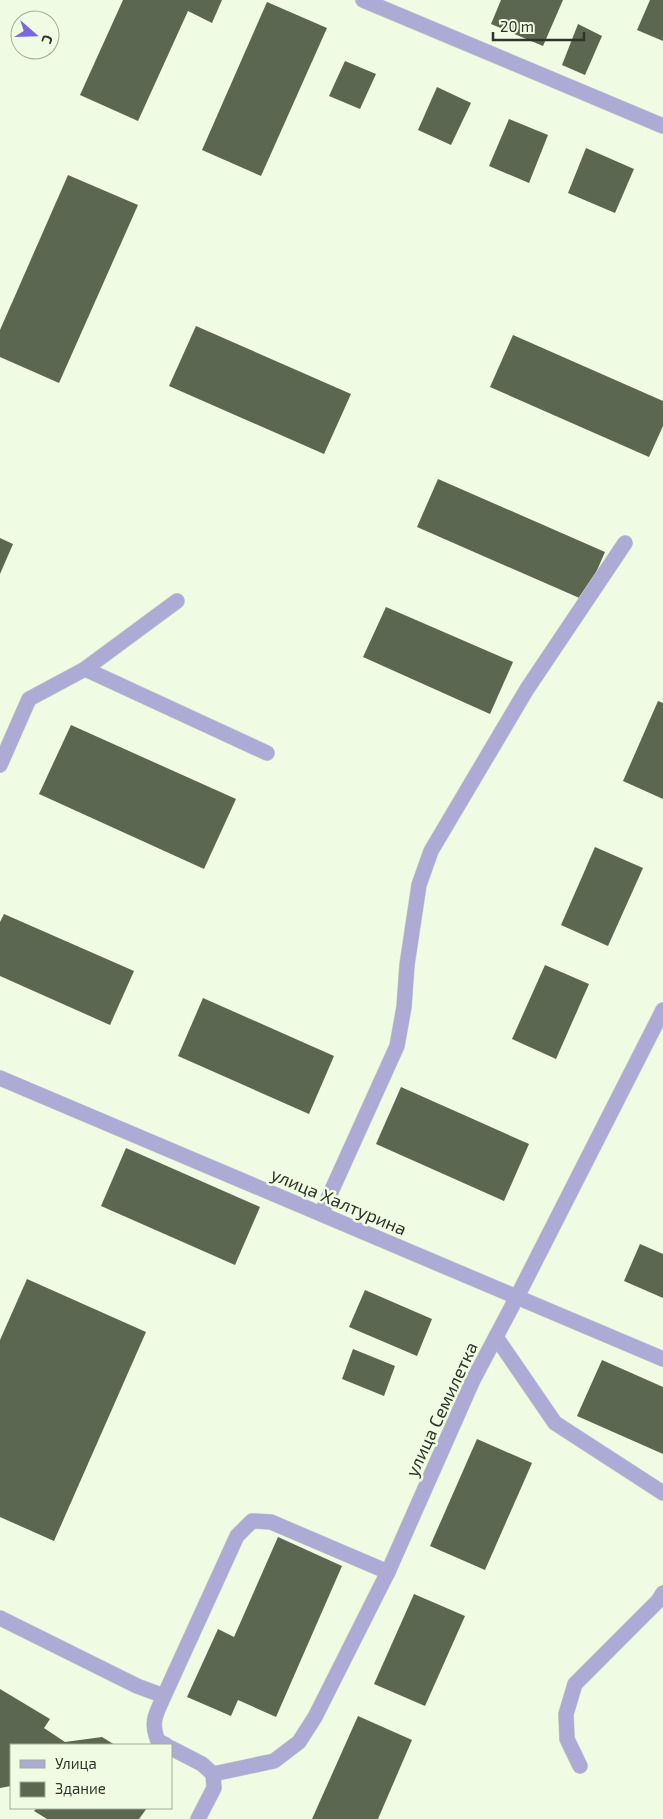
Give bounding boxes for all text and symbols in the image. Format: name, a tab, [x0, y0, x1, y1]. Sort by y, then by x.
north arrow	[10, 10, 60, 60]
scale bar	[493, 10, 584, 42]
text: 20 m	[500, 17, 534, 35]
text: С	[38, 33, 57, 46]
street label: улица Халтурина	[268, 1162, 410, 1240]
street label: улица Семилетка	[400, 1338, 482, 1480]
legend	[10, 1744, 172, 1809]
text: Улица	[55, 1754, 97, 1772]
text: Здание	[55, 1779, 106, 1797]

